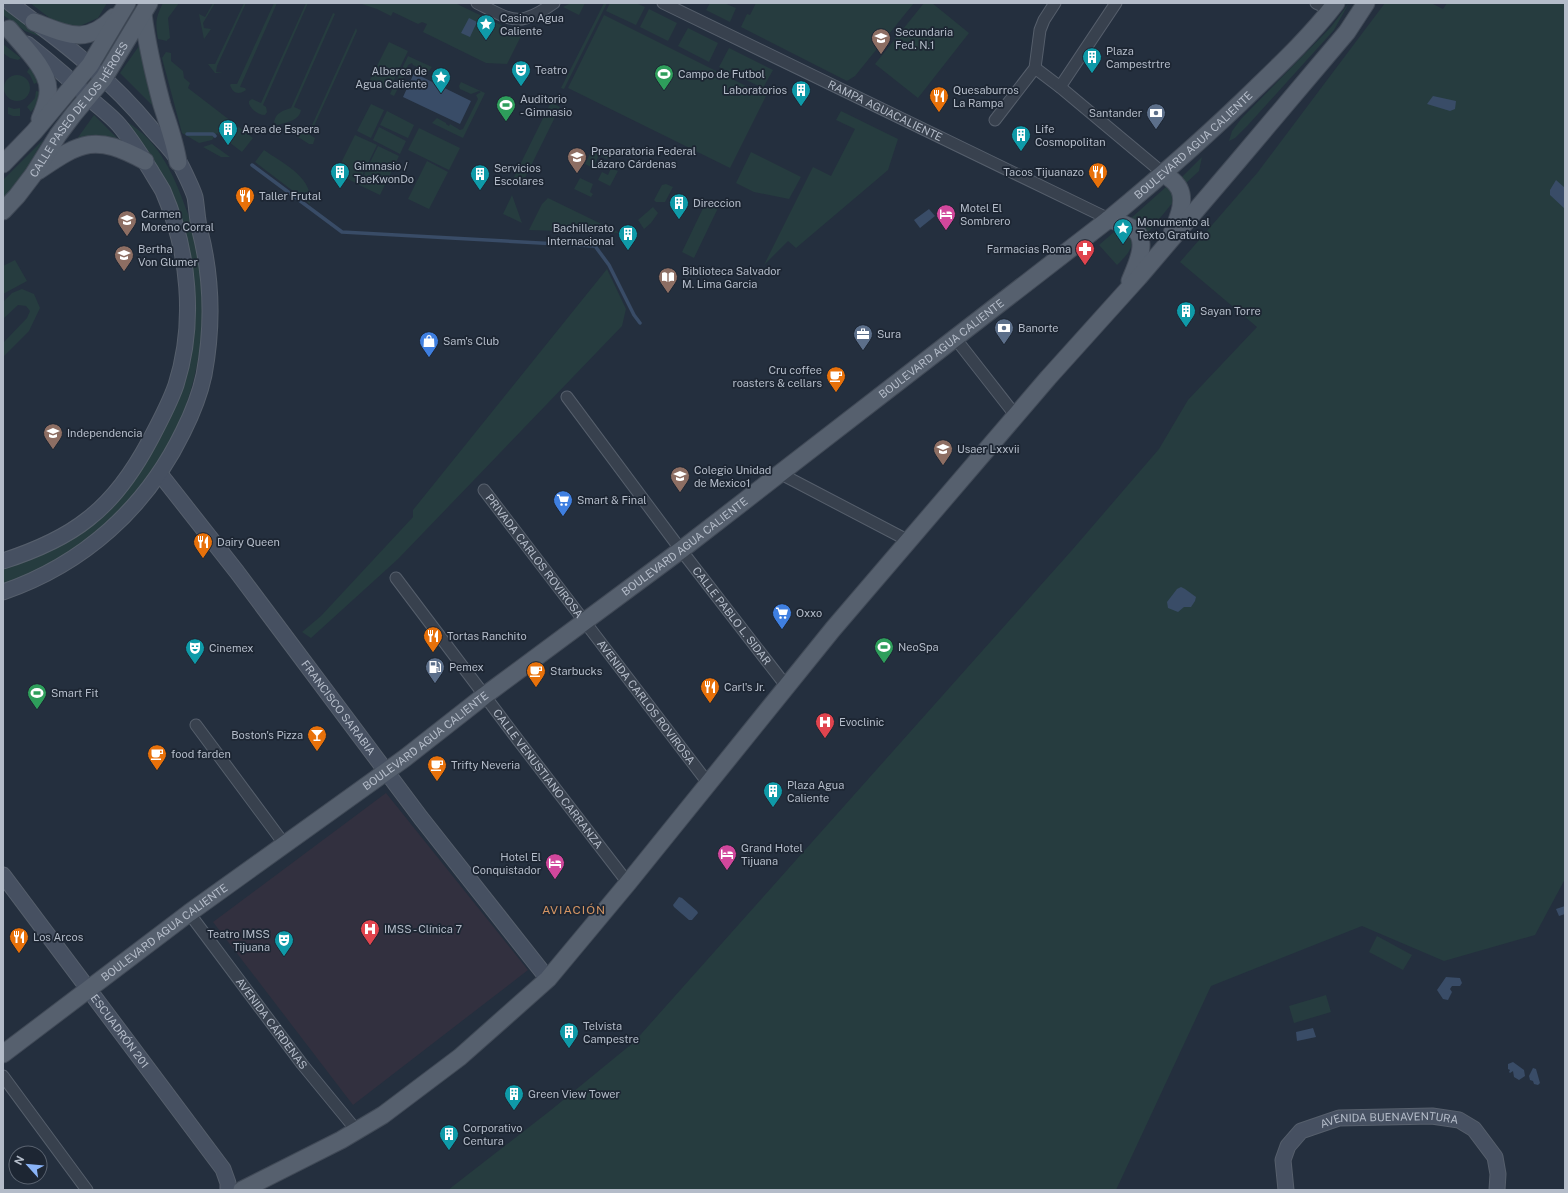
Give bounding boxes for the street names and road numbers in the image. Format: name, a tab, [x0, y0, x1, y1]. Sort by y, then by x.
street label: CALLE PASEO DE LOS HÉROES	[27, 40, 130, 179]
street label: RAMPA AGUACALIENTE	[826, 78, 945, 143]
street label: BOULEVARD AGUA CALIENTE	[1132, 89, 1255, 201]
street label: BOULEVARD AGUA CALIENTE	[877, 297, 1006, 401]
street label: PRIVADA CARLOS ROVIROSA	[483, 492, 586, 620]
street label: BOULEVARD AGUA CALIENTE	[619, 495, 750, 598]
street label: CALLE PABLO L. SIDAR	[690, 564, 774, 667]
street label: AVENIDA CARLOS ROVIROSA	[595, 638, 698, 767]
street label: FRANCISCO SARABIA	[299, 658, 378, 757]
street label: BOULEVARD AGUA CALIENTE	[360, 689, 491, 792]
street label: CALLE VENUSTIANO CARRANZA	[491, 707, 605, 851]
street label: BOULEVARD AGUA CALIENTE	[99, 881, 230, 983]
street label: AVENIDA CÁRDENAS	[234, 976, 310, 1071]
street label: ESCUADRÓN 201	[88, 992, 151, 1070]
street label: AVENIDA BUENAVENTURA	[1319, 1110, 1459, 1130]

